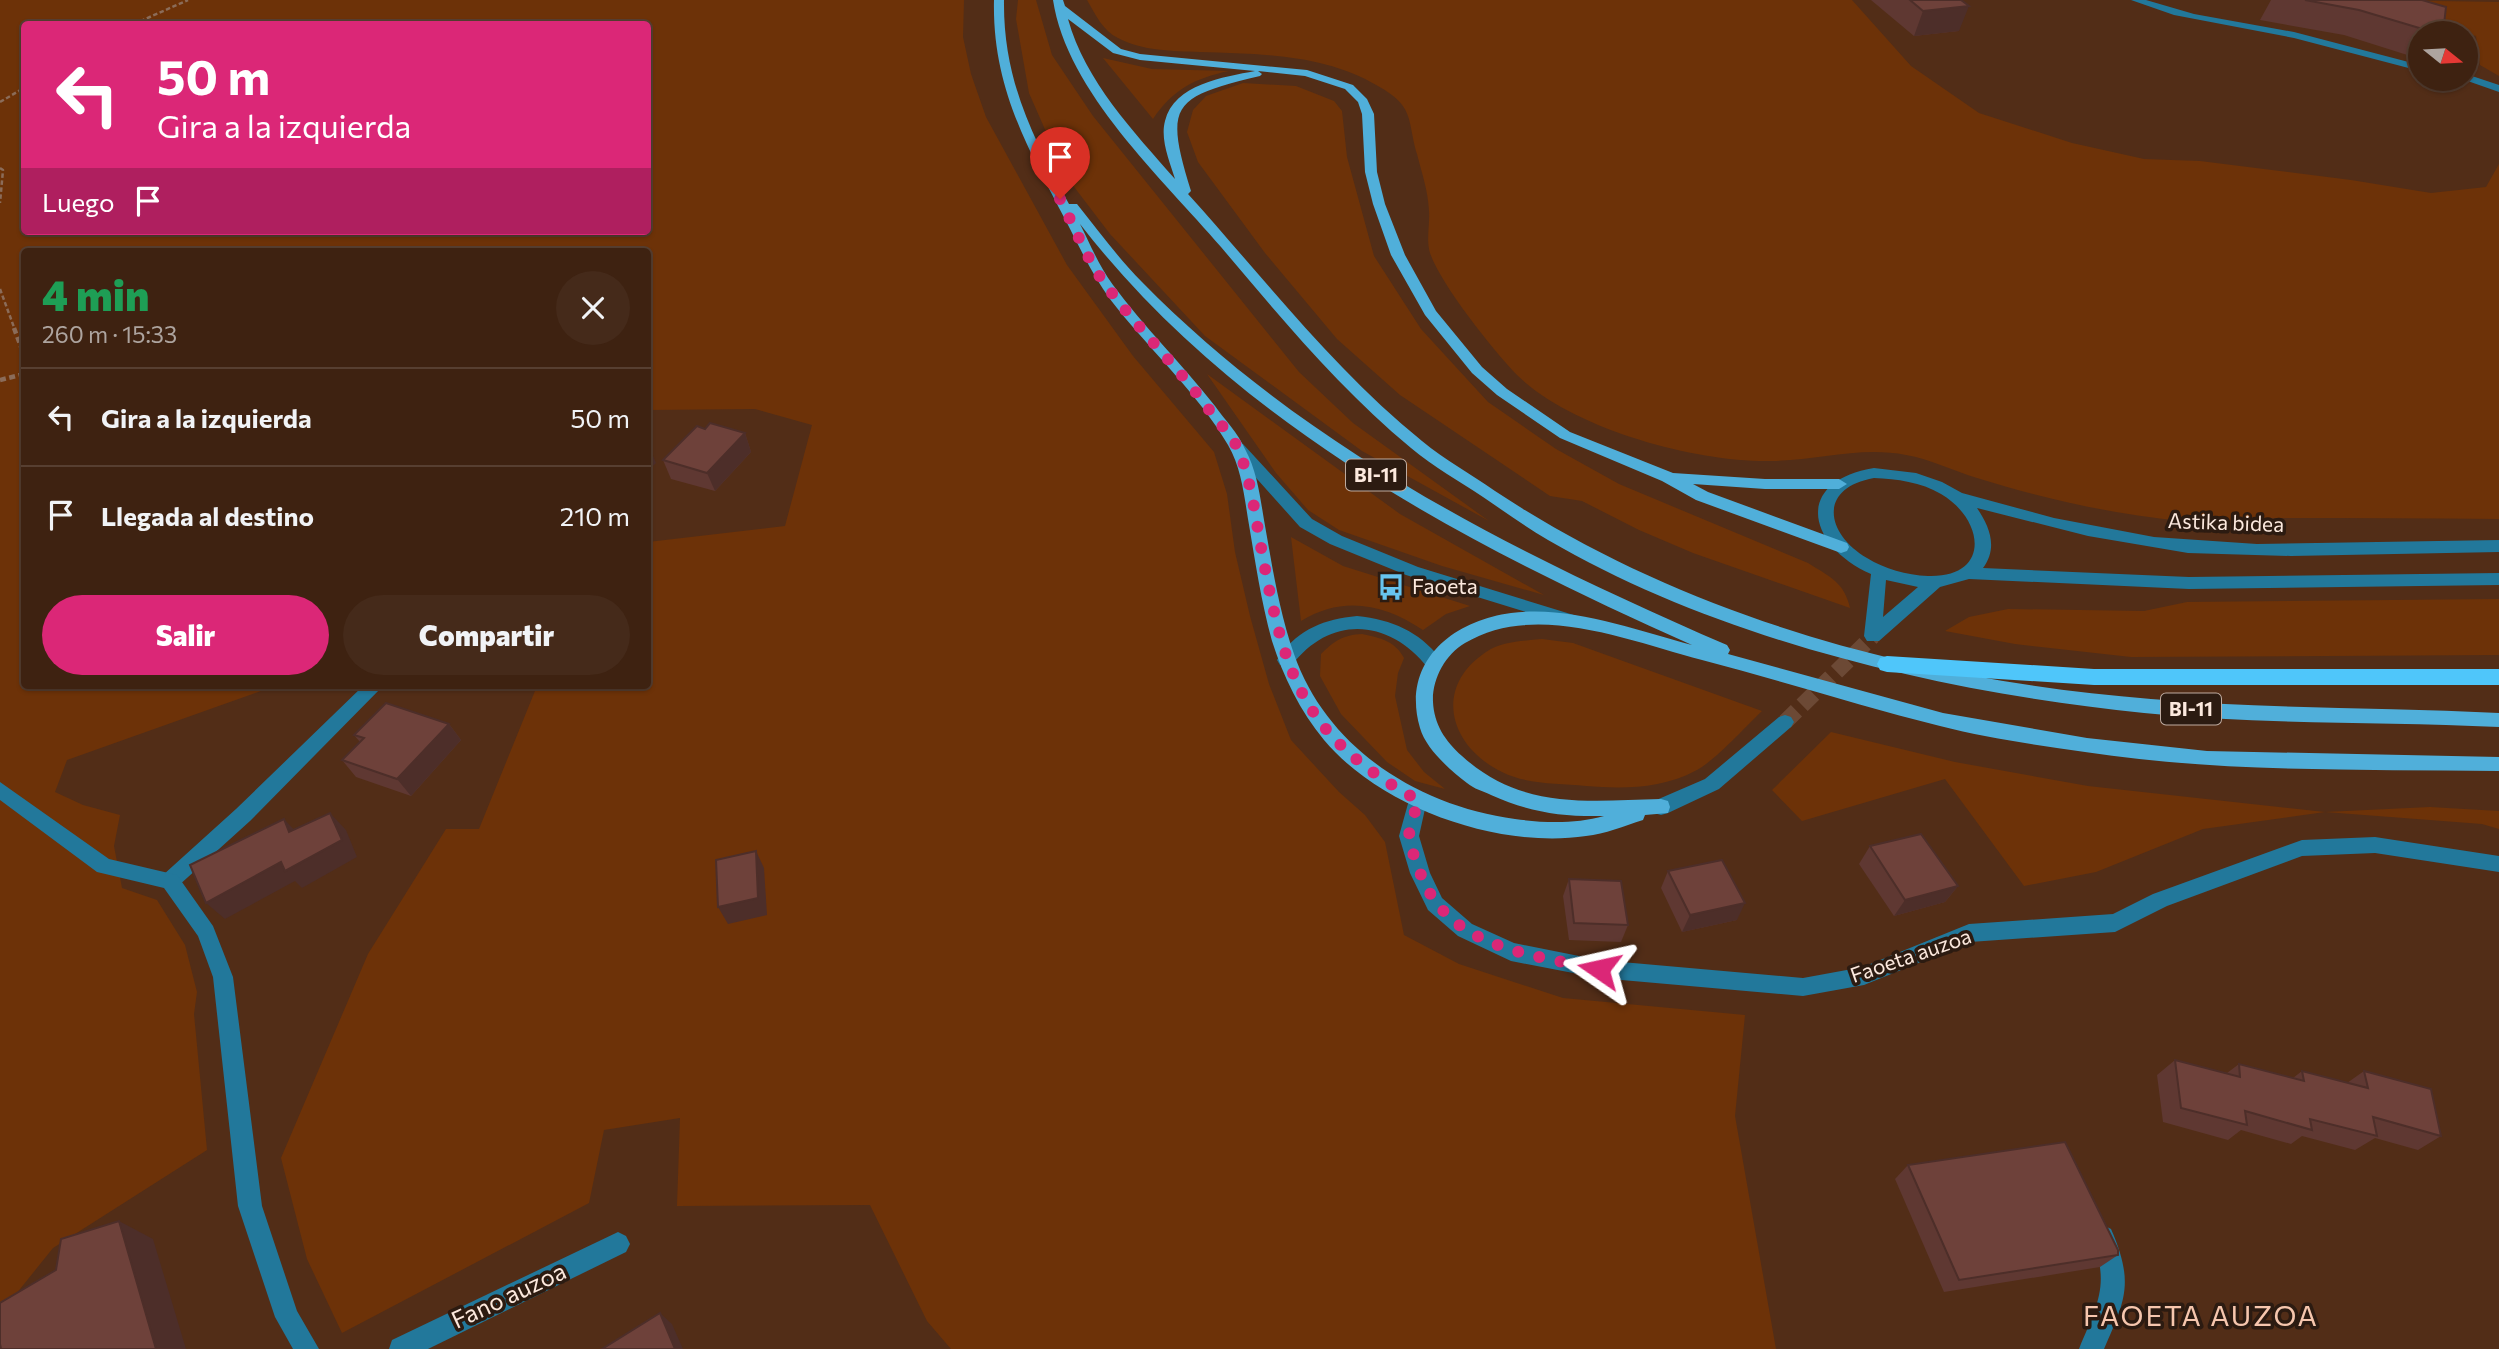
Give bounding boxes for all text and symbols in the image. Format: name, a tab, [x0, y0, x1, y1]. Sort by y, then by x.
north arrow	[2408, 21, 2478, 91]
map controls	[2408, 21, 2478, 91]
text: 50 m	[157, 45, 270, 105]
icon: left	[42, 49, 133, 140]
text: Gira a la izquierda	[157, 105, 411, 145]
pin	[1030, 127, 1090, 199]
icon: arrive	[1041, 138, 1079, 176]
icon: arrive	[129, 182, 167, 220]
text: Luego	[42, 186, 115, 217]
text: 4 min	[42, 268, 149, 320]
button: close	[556, 271, 630, 345]
text: 260 m · 15:33	[42, 320, 177, 348]
icon: left	[42, 398, 80, 436]
text: Gira a la izquierda	[101, 402, 312, 433]
text: 50 m	[570, 402, 630, 433]
road number: BI-11	[1346, 460, 1406, 490]
icon: arrive	[42, 496, 80, 534]
text: Llegada al destino	[101, 500, 314, 531]
text: 210 m	[560, 500, 630, 531]
street label: Astika bidea	[2167, 507, 2285, 536]
bus stop icon: Faoeta	[1376, 572, 1406, 602]
place label: Faoeta	[1412, 573, 1478, 598]
button: Salir	[42, 595, 329, 675]
button: Compartir	[343, 595, 630, 675]
road number: BI-11	[2161, 694, 2221, 724]
street label: Faoeta auzoa	[1847, 922, 1974, 987]
position arrow	[1562, 932, 1636, 1006]
street label: Fano auzoa	[446, 1255, 570, 1334]
district label: FAOETA AUZOA	[2083, 1298, 2319, 1332]

